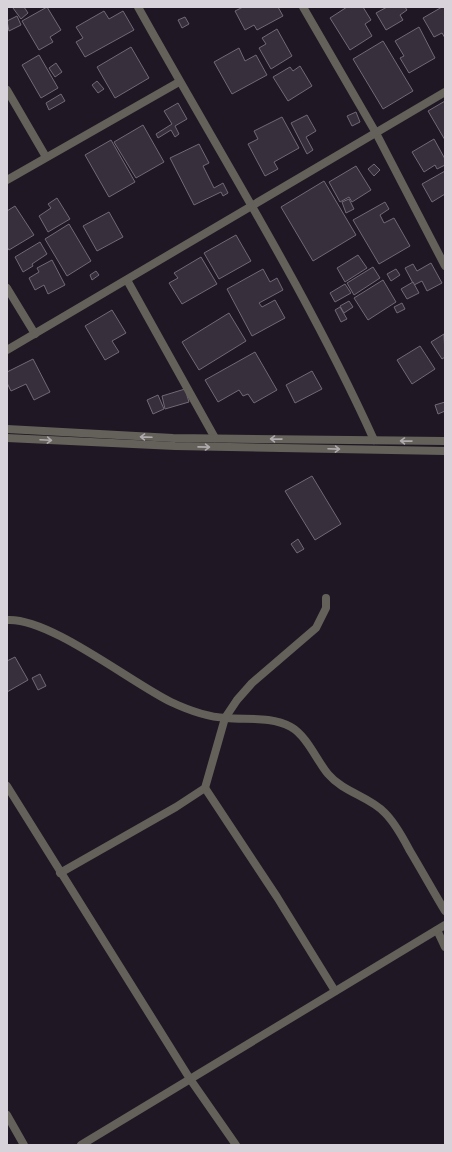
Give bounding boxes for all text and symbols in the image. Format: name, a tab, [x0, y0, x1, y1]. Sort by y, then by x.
one-way arrow	[140, 433, 153, 440]
one-way arrow	[270, 435, 283, 443]
one-way arrow	[39, 437, 52, 444]
one-way arrow	[400, 437, 413, 445]
one-way arrow	[197, 443, 210, 451]
one-way arrow	[327, 445, 340, 453]

